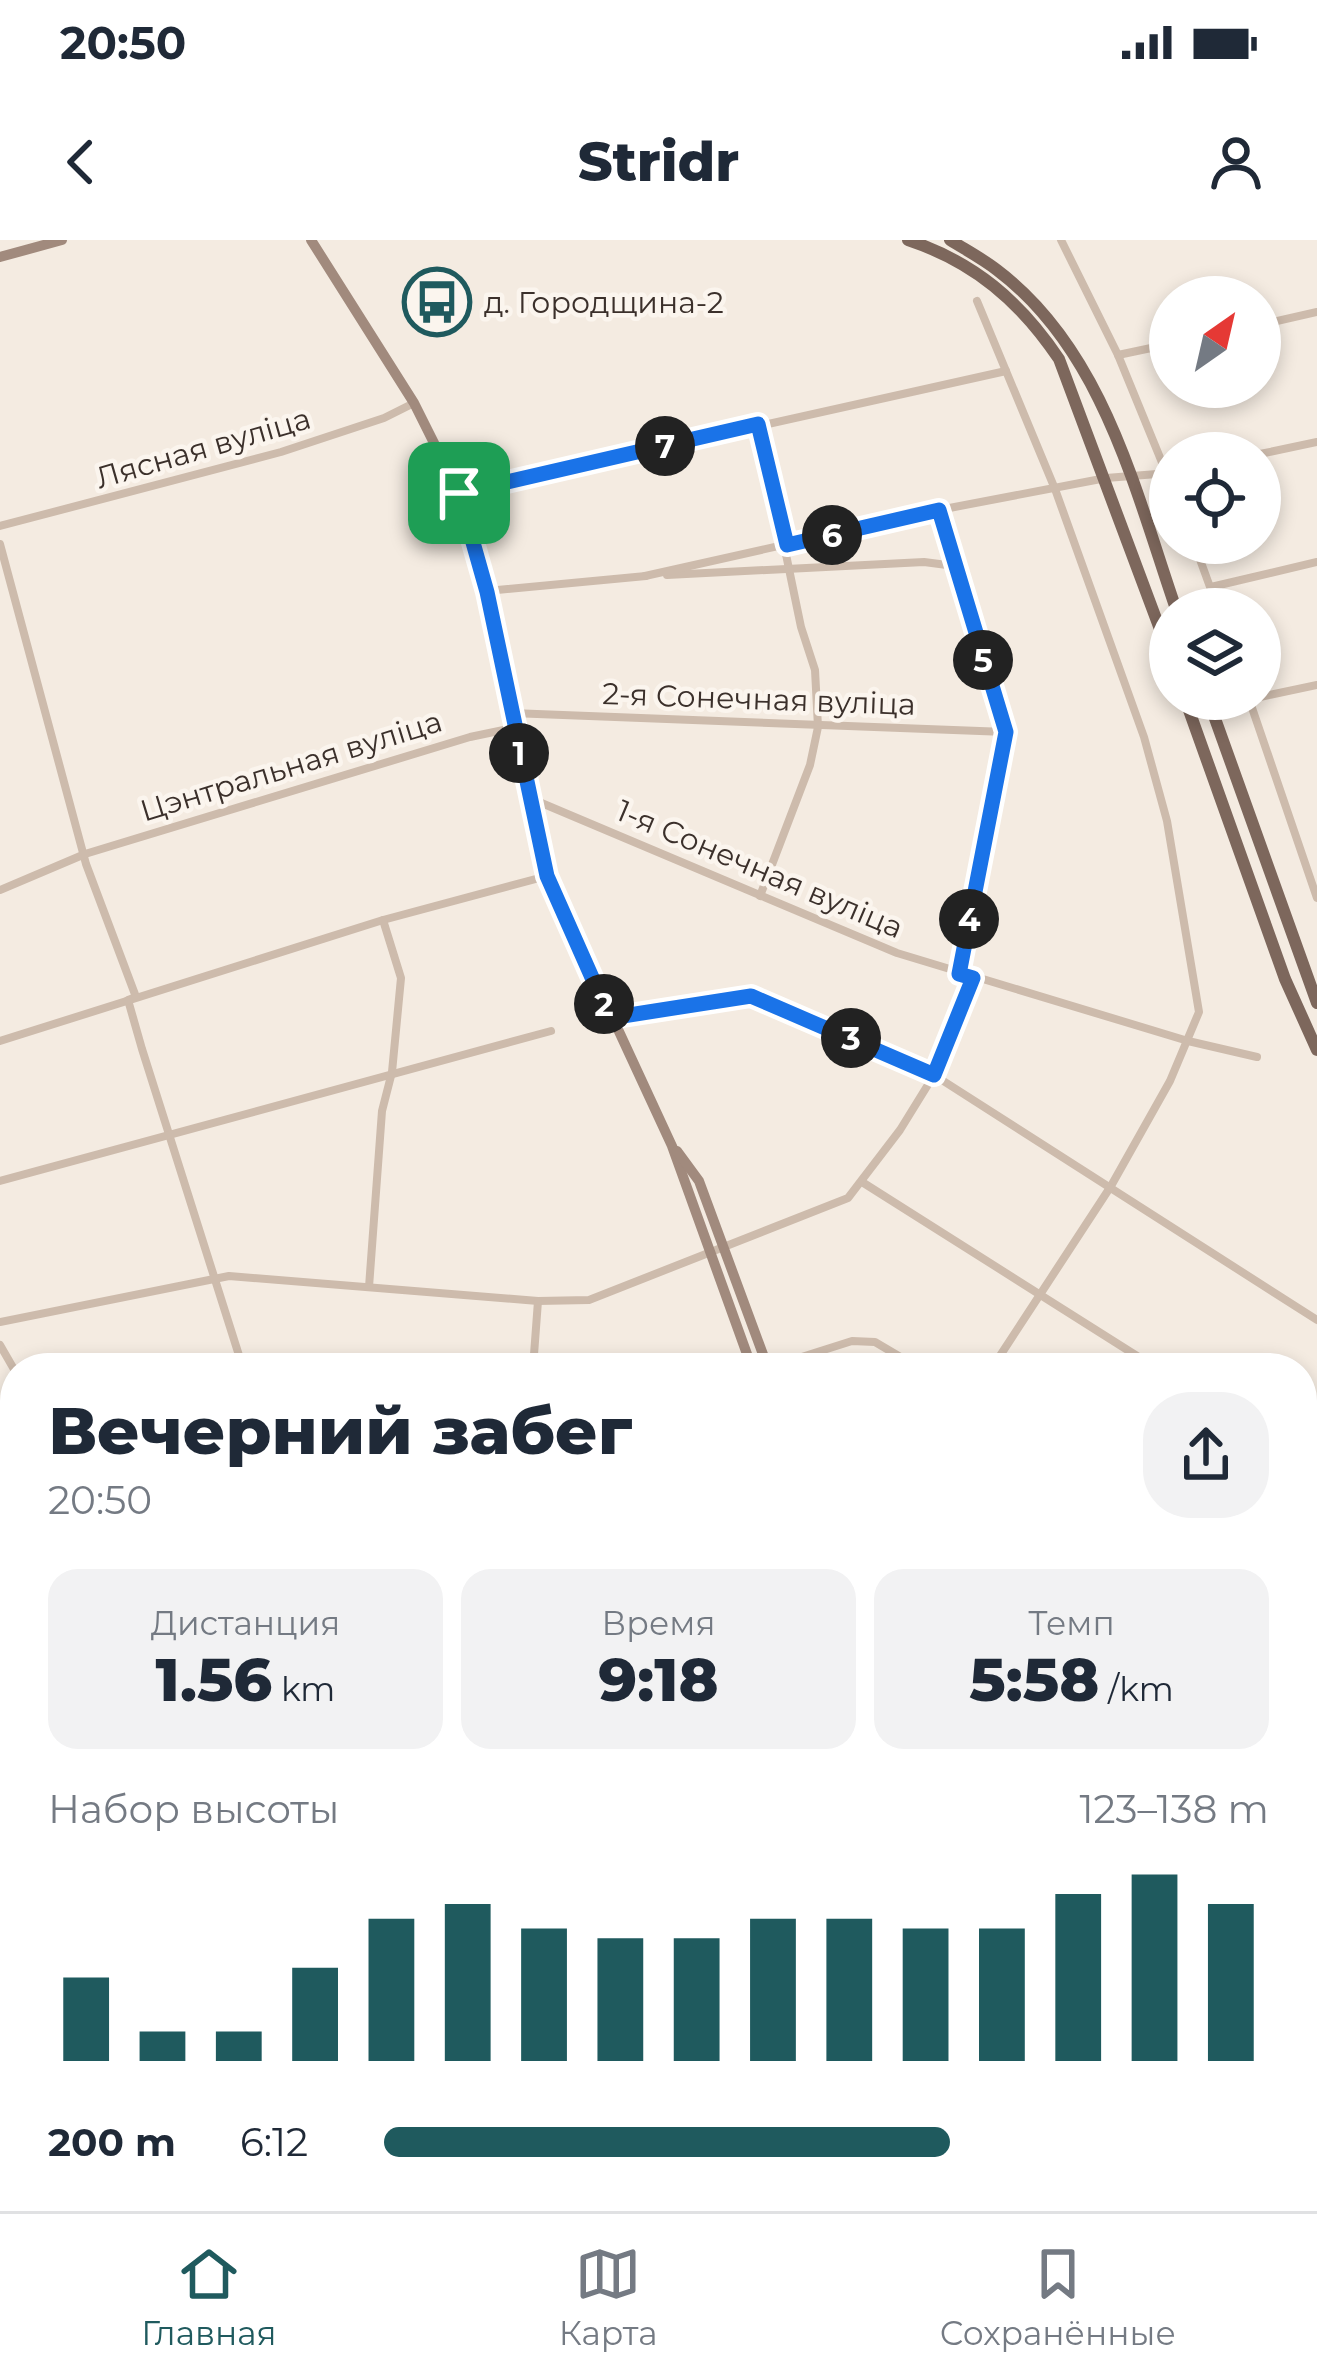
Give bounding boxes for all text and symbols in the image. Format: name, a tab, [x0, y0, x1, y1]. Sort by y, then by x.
text: 20:50	[60, 15, 186, 70]
icon: back	[48, 129, 114, 195]
text: Stridr	[578, 129, 739, 195]
icon: person	[1203, 129, 1269, 195]
bus stop icon: д. Городщина-2	[402, 267, 472, 337]
north arrow	[1149, 276, 1281, 408]
map controls	[1149, 276, 1281, 720]
place label: д. Городщина-2	[484, 284, 724, 321]
street label: Лясная вуліца	[91, 400, 315, 496]
pin: 7	[635, 416, 695, 476]
text: 7	[655, 426, 675, 466]
button: locate	[1149, 432, 1281, 564]
pin	[408, 442, 510, 544]
icon: arrive	[426, 460, 492, 526]
pin: 6	[802, 505, 862, 565]
text: 6	[821, 515, 843, 555]
button: layers	[1149, 588, 1281, 720]
pin: 5	[953, 630, 1013, 690]
text: 5	[973, 640, 993, 680]
street label: 2-я Сонечная вуліца	[602, 675, 916, 723]
street label: Цэнтральная вуліца	[136, 702, 446, 830]
pin: 1	[489, 723, 549, 783]
text: 1	[513, 733, 525, 773]
street label: 1-я Сонечная вуліца	[611, 792, 909, 946]
pin: 4	[939, 889, 999, 949]
text: 4	[958, 899, 980, 939]
pin: 2	[574, 974, 634, 1034]
text: 2	[594, 984, 614, 1024]
pin: 3	[821, 1008, 881, 1068]
text: 3	[841, 1018, 861, 1058]
text: Вечерний забег	[48, 1390, 633, 1471]
button: share	[1143, 1392, 1269, 1518]
text: 20:50	[48, 1476, 152, 1524]
text: Дистанция	[151, 1603, 340, 1643]
text: Время	[602, 1603, 715, 1643]
text: Темп	[1028, 1603, 1115, 1643]
text: 1.56	[156, 1643, 272, 1716]
text: 9:18	[598, 1643, 719, 1716]
text: 5:58	[969, 1643, 1099, 1716]
text: km	[272, 1669, 335, 1709]
text: /km	[1099, 1669, 1174, 1709]
text: Набор высоты	[48, 1785, 339, 1833]
text: 123–138 m	[1079, 1785, 1269, 1833]
text: 200 m	[48, 2118, 176, 2166]
text: 6:12	[240, 2118, 308, 2166]
tab: Главная	[141, 2241, 277, 2353]
tab: Карта	[559, 2241, 658, 2353]
tab: Сохранённые	[940, 2241, 1176, 2353]

